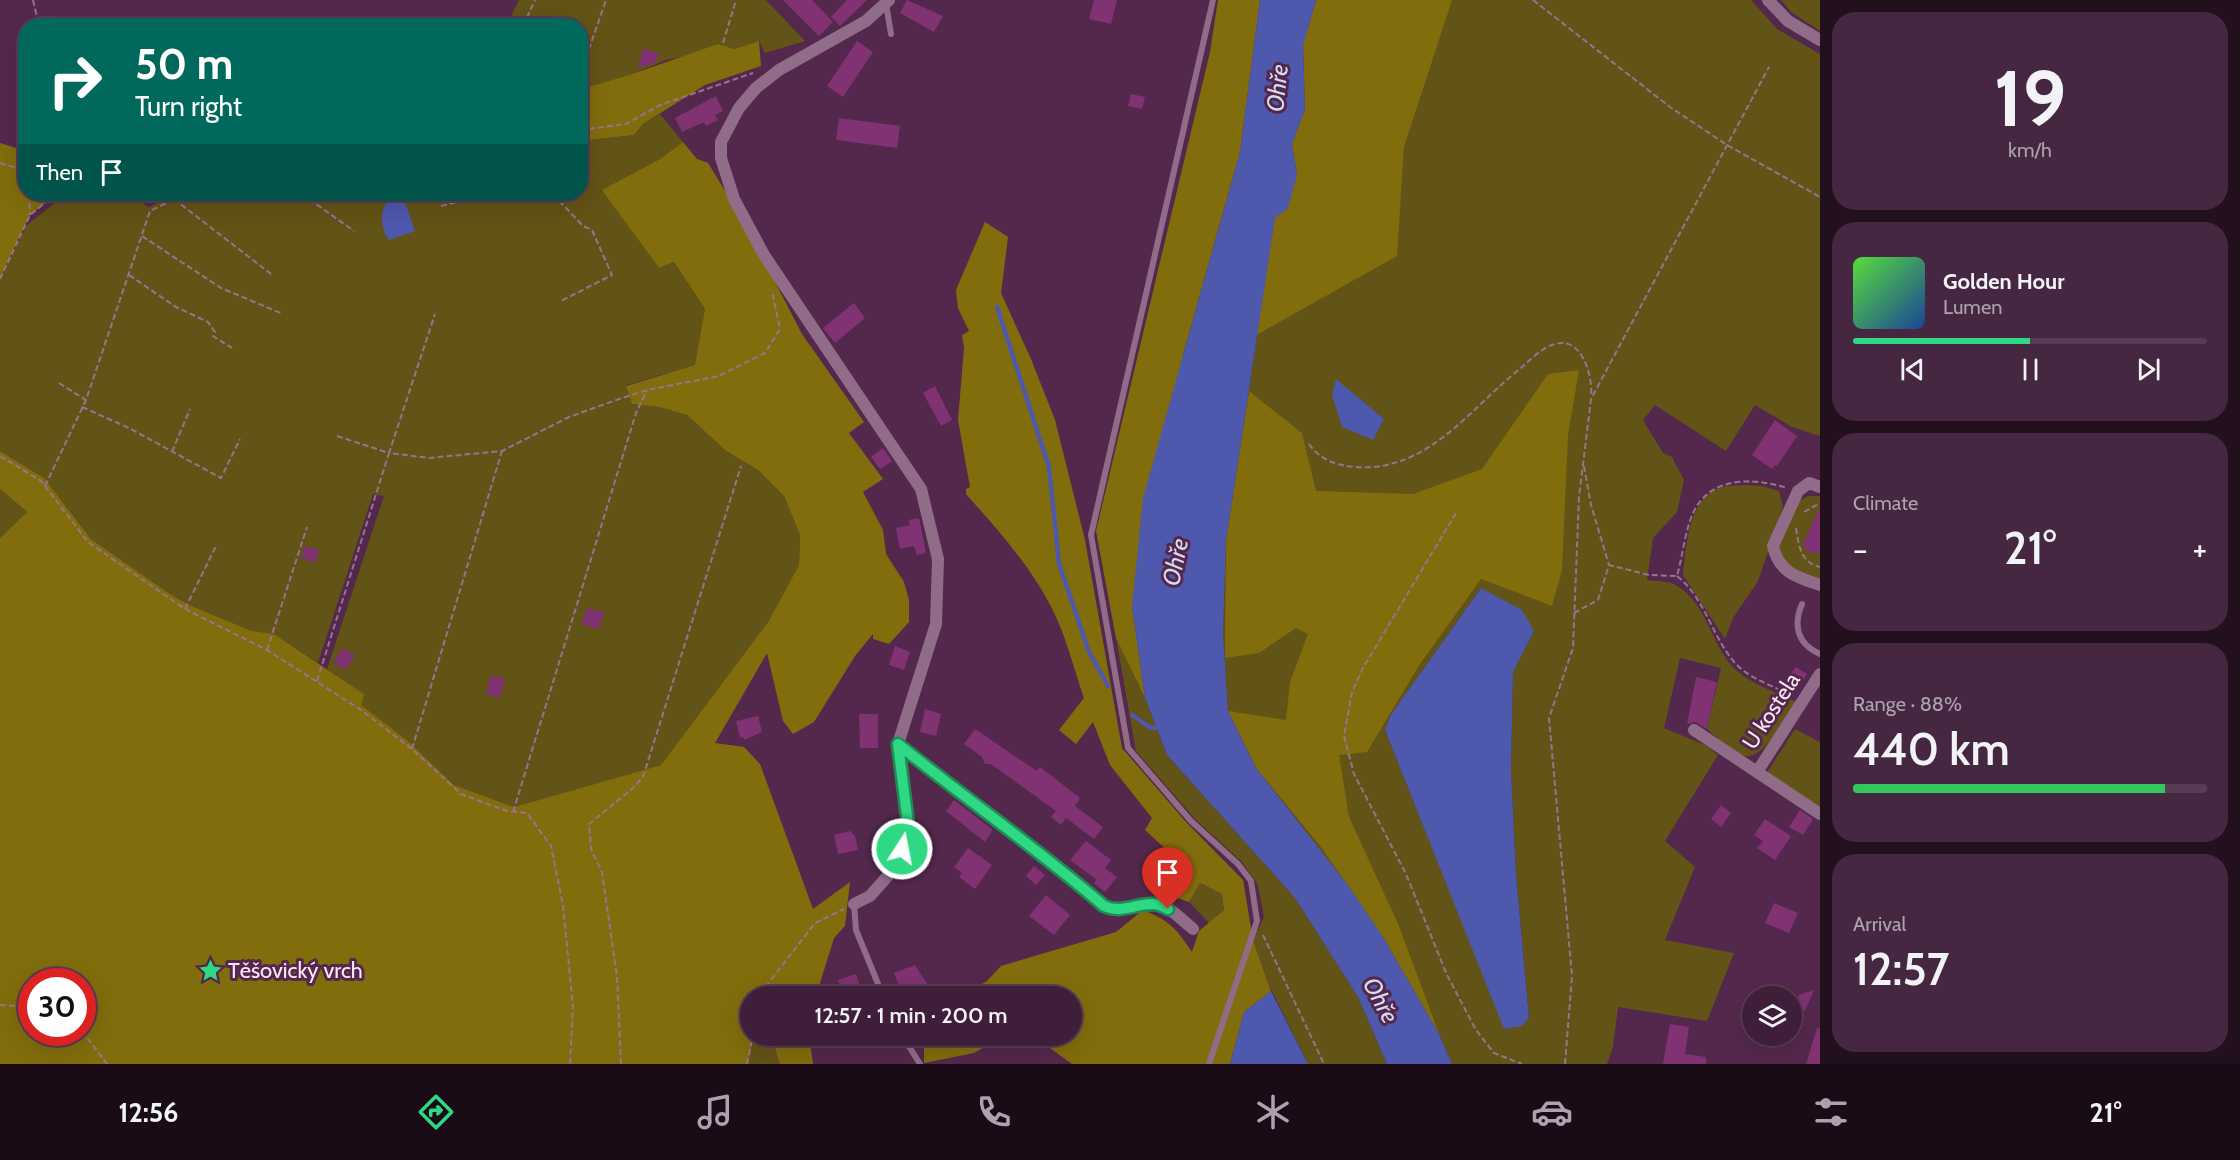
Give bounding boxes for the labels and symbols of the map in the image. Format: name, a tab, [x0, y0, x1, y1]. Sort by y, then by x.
water label: Ohře	[1260, 63, 1294, 113]
water label: Ohře	[1156, 536, 1194, 588]
street label: U kostela	[1736, 667, 1806, 754]
position arrow	[870, 817, 934, 881]
pin	[1142, 847, 1193, 909]
place icon: Těšovický vrch	[197, 957, 223, 983]
place label: Těšovický vrch	[228, 957, 363, 984]
speed limit sign: 30	[18, 968, 96, 1046]
water label: Ohře	[1357, 972, 1405, 1028]

